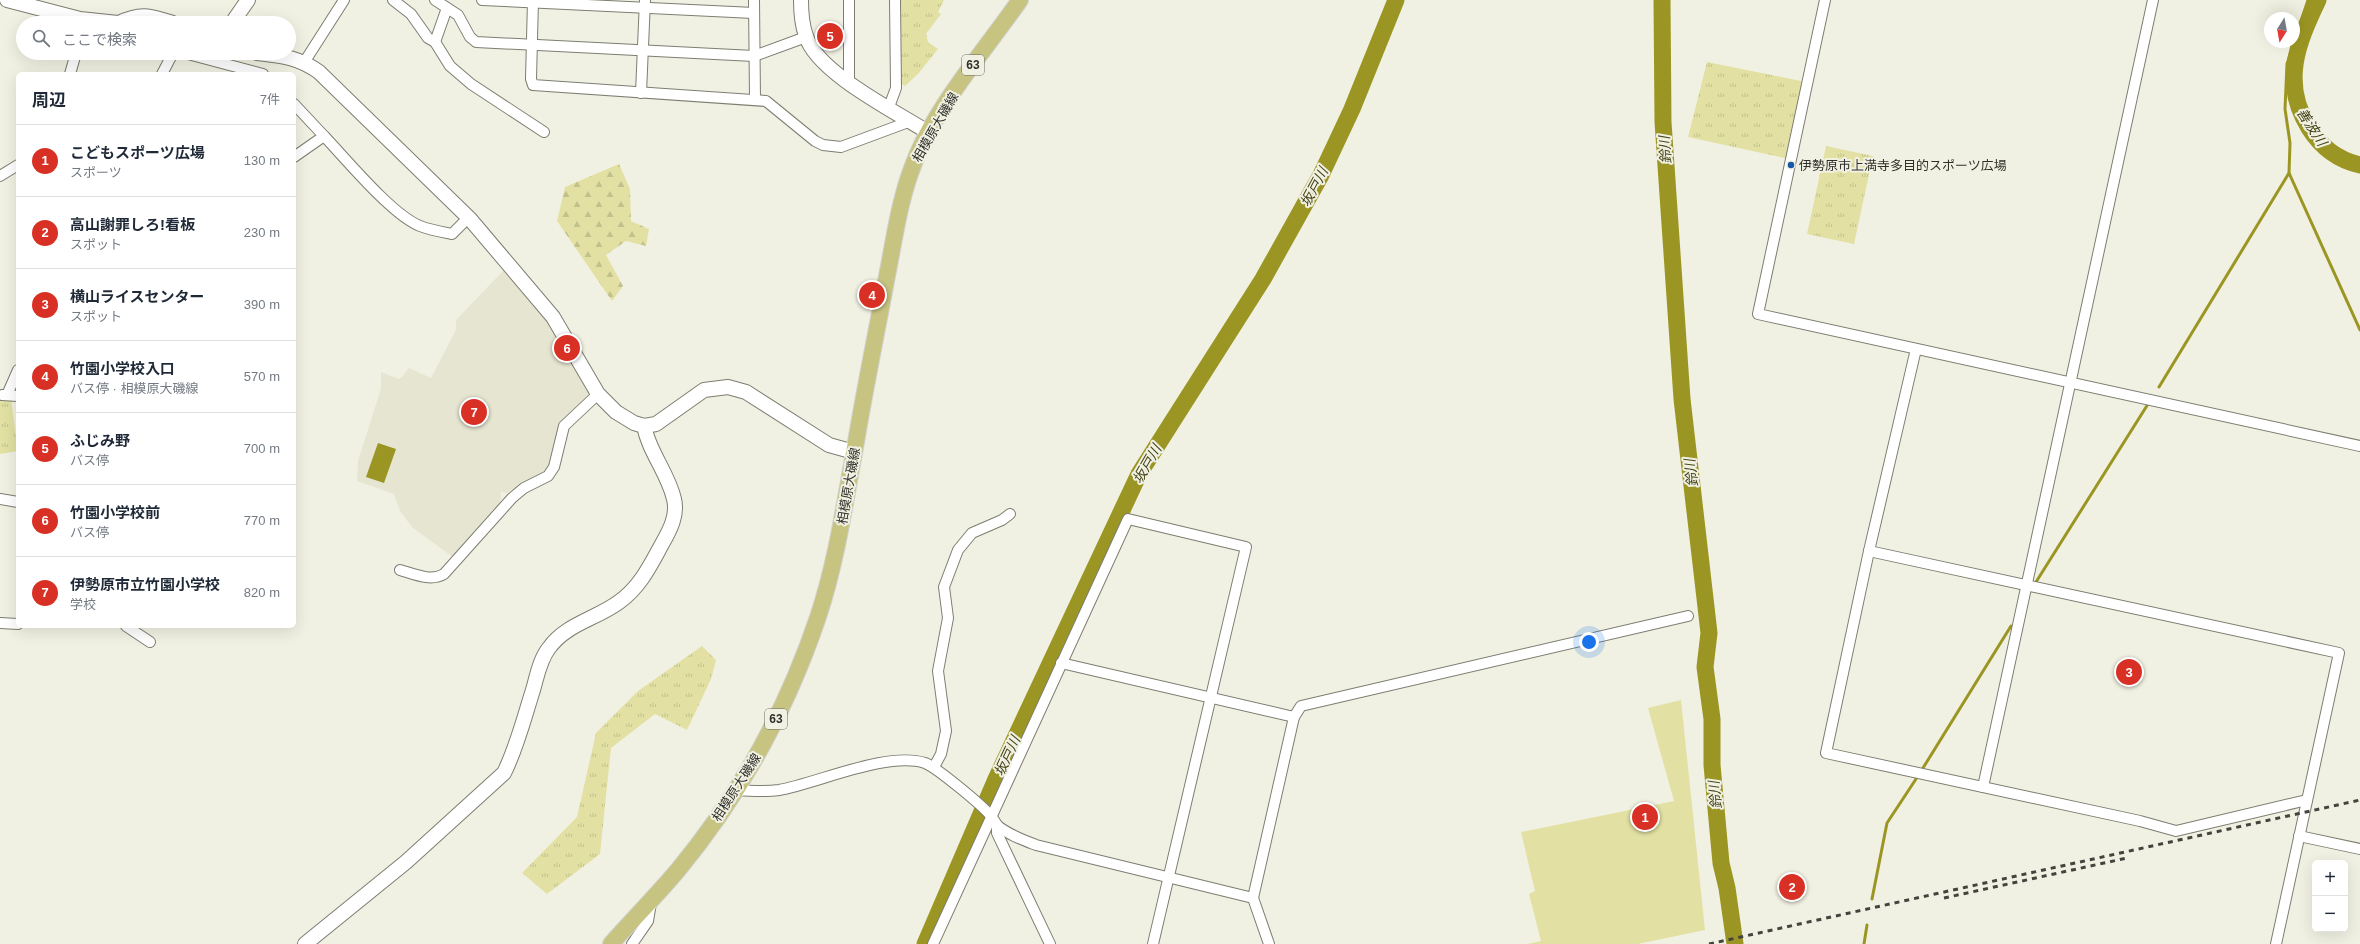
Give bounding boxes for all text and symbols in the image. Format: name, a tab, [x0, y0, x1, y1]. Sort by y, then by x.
north arrow	[2264, 12, 2300, 48]
search box	[16, 16, 296, 60]
pin: 5	[817, 21, 843, 51]
icon: search	[30, 27, 52, 49]
text: ここで検索	[62, 31, 137, 48]
road number: 63	[962, 55, 984, 75]
street label: 相模原大磯線	[909, 90, 961, 165]
text: 周辺	[32, 91, 66, 110]
text: 7件	[260, 92, 280, 107]
water label: 善波川	[2294, 105, 2331, 151]
water label: 鈴川	[1656, 133, 1674, 165]
text: こどもスポーツ広場	[70, 144, 205, 161]
text: 1	[41, 153, 49, 168]
text: 130 m	[244, 153, 280, 168]
place label: 伊勢原市上満寺多目的スポーツ広場	[1799, 158, 2007, 173]
marker: 伊勢原市上満寺多目的スポーツ広場	[1786, 160, 1796, 170]
water label: 坂戸川	[1297, 163, 1332, 209]
text: スポーツ	[70, 165, 122, 180]
text: 高山謝罪しろ!看板	[70, 216, 195, 233]
text: 2	[41, 225, 49, 240]
text: 230 m	[244, 225, 280, 240]
text: スポット	[70, 237, 122, 252]
pin: 4	[859, 280, 885, 310]
text: 横山ライスセンター	[70, 288, 205, 305]
text: 3	[41, 297, 49, 312]
text: 390 m	[244, 297, 280, 312]
text: スポット	[70, 309, 122, 324]
pin: 6	[554, 333, 580, 363]
text: 竹園小学校入口	[70, 360, 175, 377]
text: 4	[41, 369, 49, 384]
text: 570 m	[244, 369, 280, 384]
text: バス停 · 相模原大磯線	[70, 381, 199, 396]
pin: 7	[461, 397, 487, 427]
text: ふじみ野	[70, 432, 130, 449]
water label: 坂戸川	[1130, 440, 1165, 486]
text: 5	[41, 441, 49, 456]
text: 700 m	[244, 441, 280, 456]
street label: 相模原大磯線	[834, 446, 863, 526]
text: バス停	[70, 453, 109, 468]
water label: 鈴川	[1681, 456, 1701, 488]
text: 竹園小学校前	[70, 504, 160, 521]
text: 6	[41, 513, 49, 528]
text: 770 m	[244, 513, 280, 528]
text: バス停	[70, 525, 109, 540]
text: 伊勢原市立竹園小学校	[70, 576, 220, 593]
text: 7	[41, 585, 49, 600]
text: 820 m	[244, 585, 280, 600]
text: 学校	[70, 597, 96, 612]
your location	[1579, 632, 1599, 652]
pin: 3	[2116, 657, 2142, 687]
road number: 63	[765, 709, 787, 729]
water label: 坂戸川	[991, 732, 1024, 778]
street label: 相模原大磯線	[709, 750, 764, 824]
water label: 鈴川	[1705, 778, 1724, 810]
pin: 1	[1632, 802, 1658, 832]
map controls	[2312, 860, 2348, 932]
button: +	[2312, 860, 2348, 896]
pin: 2	[1779, 872, 1805, 902]
button: −	[2312, 896, 2348, 932]

